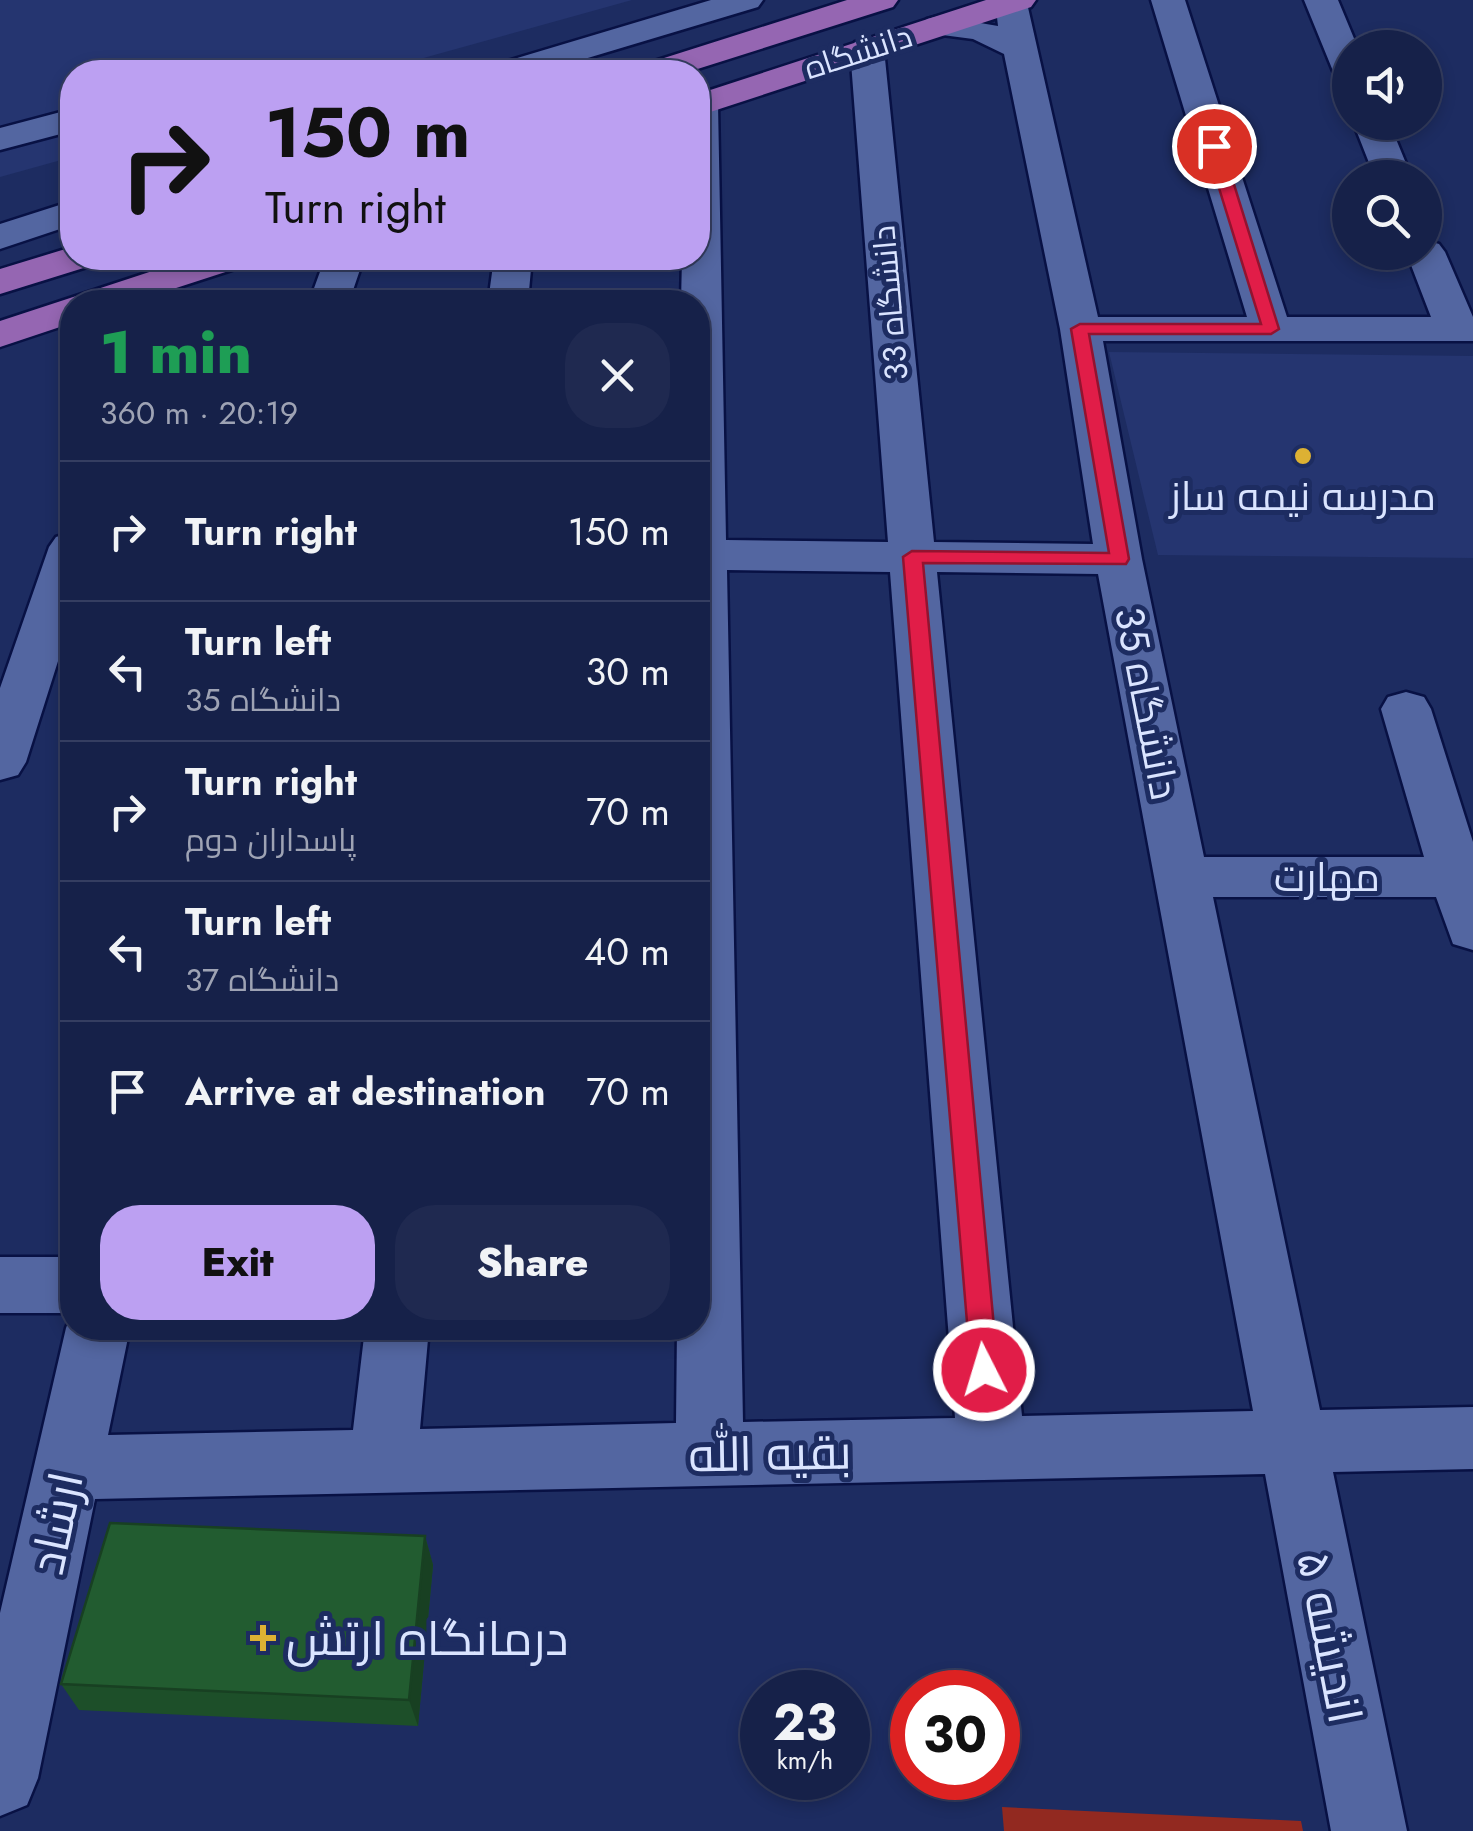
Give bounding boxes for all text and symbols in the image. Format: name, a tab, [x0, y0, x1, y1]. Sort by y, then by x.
street label: دانشگاه	[798, 13, 918, 91]
map controls	[1332, 30, 1442, 270]
button: sound	[1332, 30, 1442, 140]
text: 150 m	[265, 82, 471, 183]
icon: right	[100, 100, 230, 230]
pin	[1172, 104, 1257, 189]
icon: arrive	[1187, 119, 1242, 174]
button: search	[1332, 160, 1442, 270]
text: Turn right	[265, 175, 446, 240]
street label: دانشگاه 33	[860, 224, 920, 382]
text: 1 min	[100, 309, 252, 396]
button: close	[565, 323, 670, 428]
text: 360 m · 20:19	[100, 390, 298, 436]
marker: مدرسه نیمه ساز	[1292, 445, 1314, 467]
place label: مدرسه نیمه ساز	[1168, 467, 1436, 525]
icon: right	[100, 504, 155, 559]
text: Turn right	[185, 504, 357, 559]
text: 150 m	[568, 504, 670, 559]
street label: دانشگاه 35	[1100, 602, 1194, 804]
text: Turn left	[185, 614, 331, 669]
icon: left	[100, 644, 155, 699]
text: 30 m	[585, 644, 670, 699]
text: دانشگاه 35	[185, 677, 341, 723]
text: Turn right	[185, 754, 357, 809]
icon: right	[100, 784, 155, 839]
text: 70 m	[586, 784, 670, 839]
text: پاسداران دوم	[185, 817, 356, 863]
street label: مهارت	[1274, 848, 1380, 906]
text: Turn left	[185, 894, 331, 949]
icon: left	[100, 924, 155, 979]
text: 40 m	[584, 924, 670, 979]
text: دانشگاه 37	[185, 957, 339, 1003]
icon: arrive	[100, 1064, 155, 1119]
text: Arrive at destination	[185, 1064, 546, 1119]
text: 70 m	[586, 1064, 670, 1119]
button: Exit	[100, 1205, 375, 1320]
button: Share	[395, 1205, 670, 1320]
position arrow	[932, 1318, 1036, 1422]
street label: بقیه الله	[688, 1418, 852, 1489]
street label: ارشاد	[12, 1466, 101, 1580]
street label: اندیشه ۵	[1279, 1545, 1380, 1729]
place label: درمانگاه ارتش	[286, 1604, 568, 1673]
marker: درمانگاه ارتش	[250, 1625, 276, 1651]
speed limit sign: 30	[890, 1670, 1020, 1800]
text: 23	[773, 1686, 837, 1759]
text: km/h	[777, 1742, 833, 1778]

